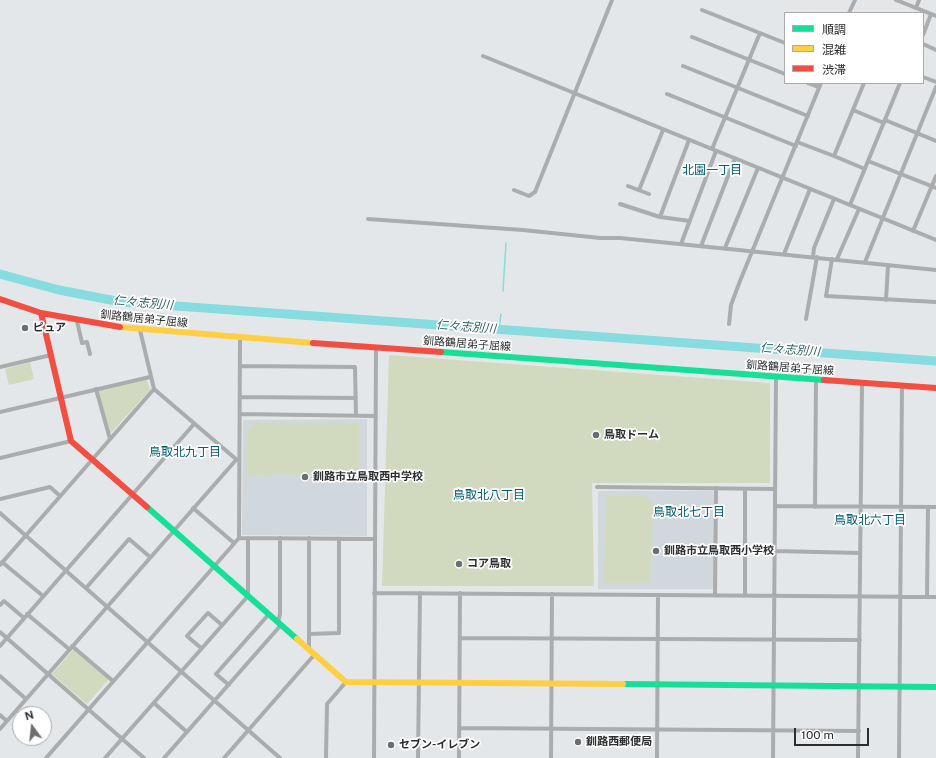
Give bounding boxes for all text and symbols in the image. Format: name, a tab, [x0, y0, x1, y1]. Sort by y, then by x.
legend	[784, 12, 924, 84]
text: 順調	[822, 23, 846, 37]
text: 混雑	[822, 43, 846, 57]
text: 渋滞	[822, 63, 846, 77]
district label: 北園一丁目	[682, 163, 742, 177]
water label: 仁々志別川	[112, 293, 174, 313]
street label: 釧路鶴居弟子屈線	[100, 308, 188, 330]
water label: 仁々志別川	[436, 318, 496, 336]
place label: ピュア	[33, 321, 66, 335]
marker: ピュア	[20, 323, 30, 333]
street label: 釧路鶴居弟子屈線	[423, 334, 511, 354]
water label: 仁々志別川	[760, 341, 820, 359]
street label: 釧路鶴居弟子屈線	[746, 358, 834, 378]
place label: 鳥取ドーム	[604, 428, 659, 442]
marker: 鳥取ドーム	[591, 430, 601, 440]
district label: 鳥取北九丁目	[149, 445, 221, 459]
place label: 釧路市立鳥取西中学校	[313, 470, 423, 484]
marker: 釧路市立鳥取西中学校	[300, 472, 310, 482]
district label: 鳥取北八丁目	[453, 488, 525, 502]
district label: 鳥取北七丁目	[653, 505, 725, 519]
district label: 鳥取北六丁目	[834, 513, 906, 527]
place label: 釧路市立鳥取西小学校	[664, 544, 774, 558]
marker: 釧路市立鳥取西小学校	[651, 546, 661, 556]
place label: コア鳥取	[467, 557, 511, 571]
marker: コア鳥取	[454, 559, 464, 569]
north arrow	[12, 706, 52, 746]
text: N	[23, 708, 35, 722]
scale bar	[796, 720, 871, 746]
text: 100 m	[801, 728, 834, 742]
place label: 釧路西郵便局	[586, 735, 652, 749]
marker: 釧路西郵便局	[573, 737, 583, 747]
place label: セブン-イレブン	[399, 738, 480, 752]
marker: セブン-イレブン	[386, 740, 396, 750]

